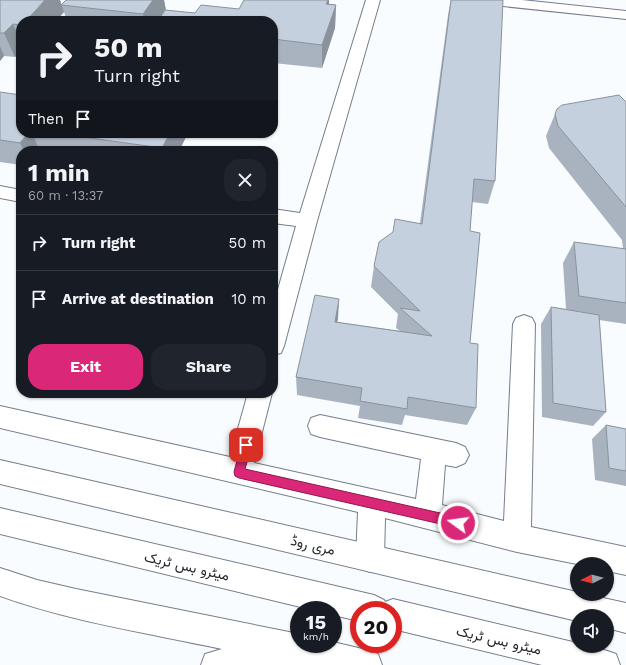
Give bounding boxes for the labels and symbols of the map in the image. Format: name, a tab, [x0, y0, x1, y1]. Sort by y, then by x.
pin	[229, 428, 263, 462]
position arrow	[437, 502, 479, 544]
street label: مری روڈ	[289, 532, 337, 559]
street label: میٹرو بس ٹریک	[143, 548, 231, 585]
north arrow	[570, 557, 614, 601]
speed limit sign: 20	[350, 601, 402, 653]
street label: میٹرو بس ٹریک	[455, 622, 543, 659]

